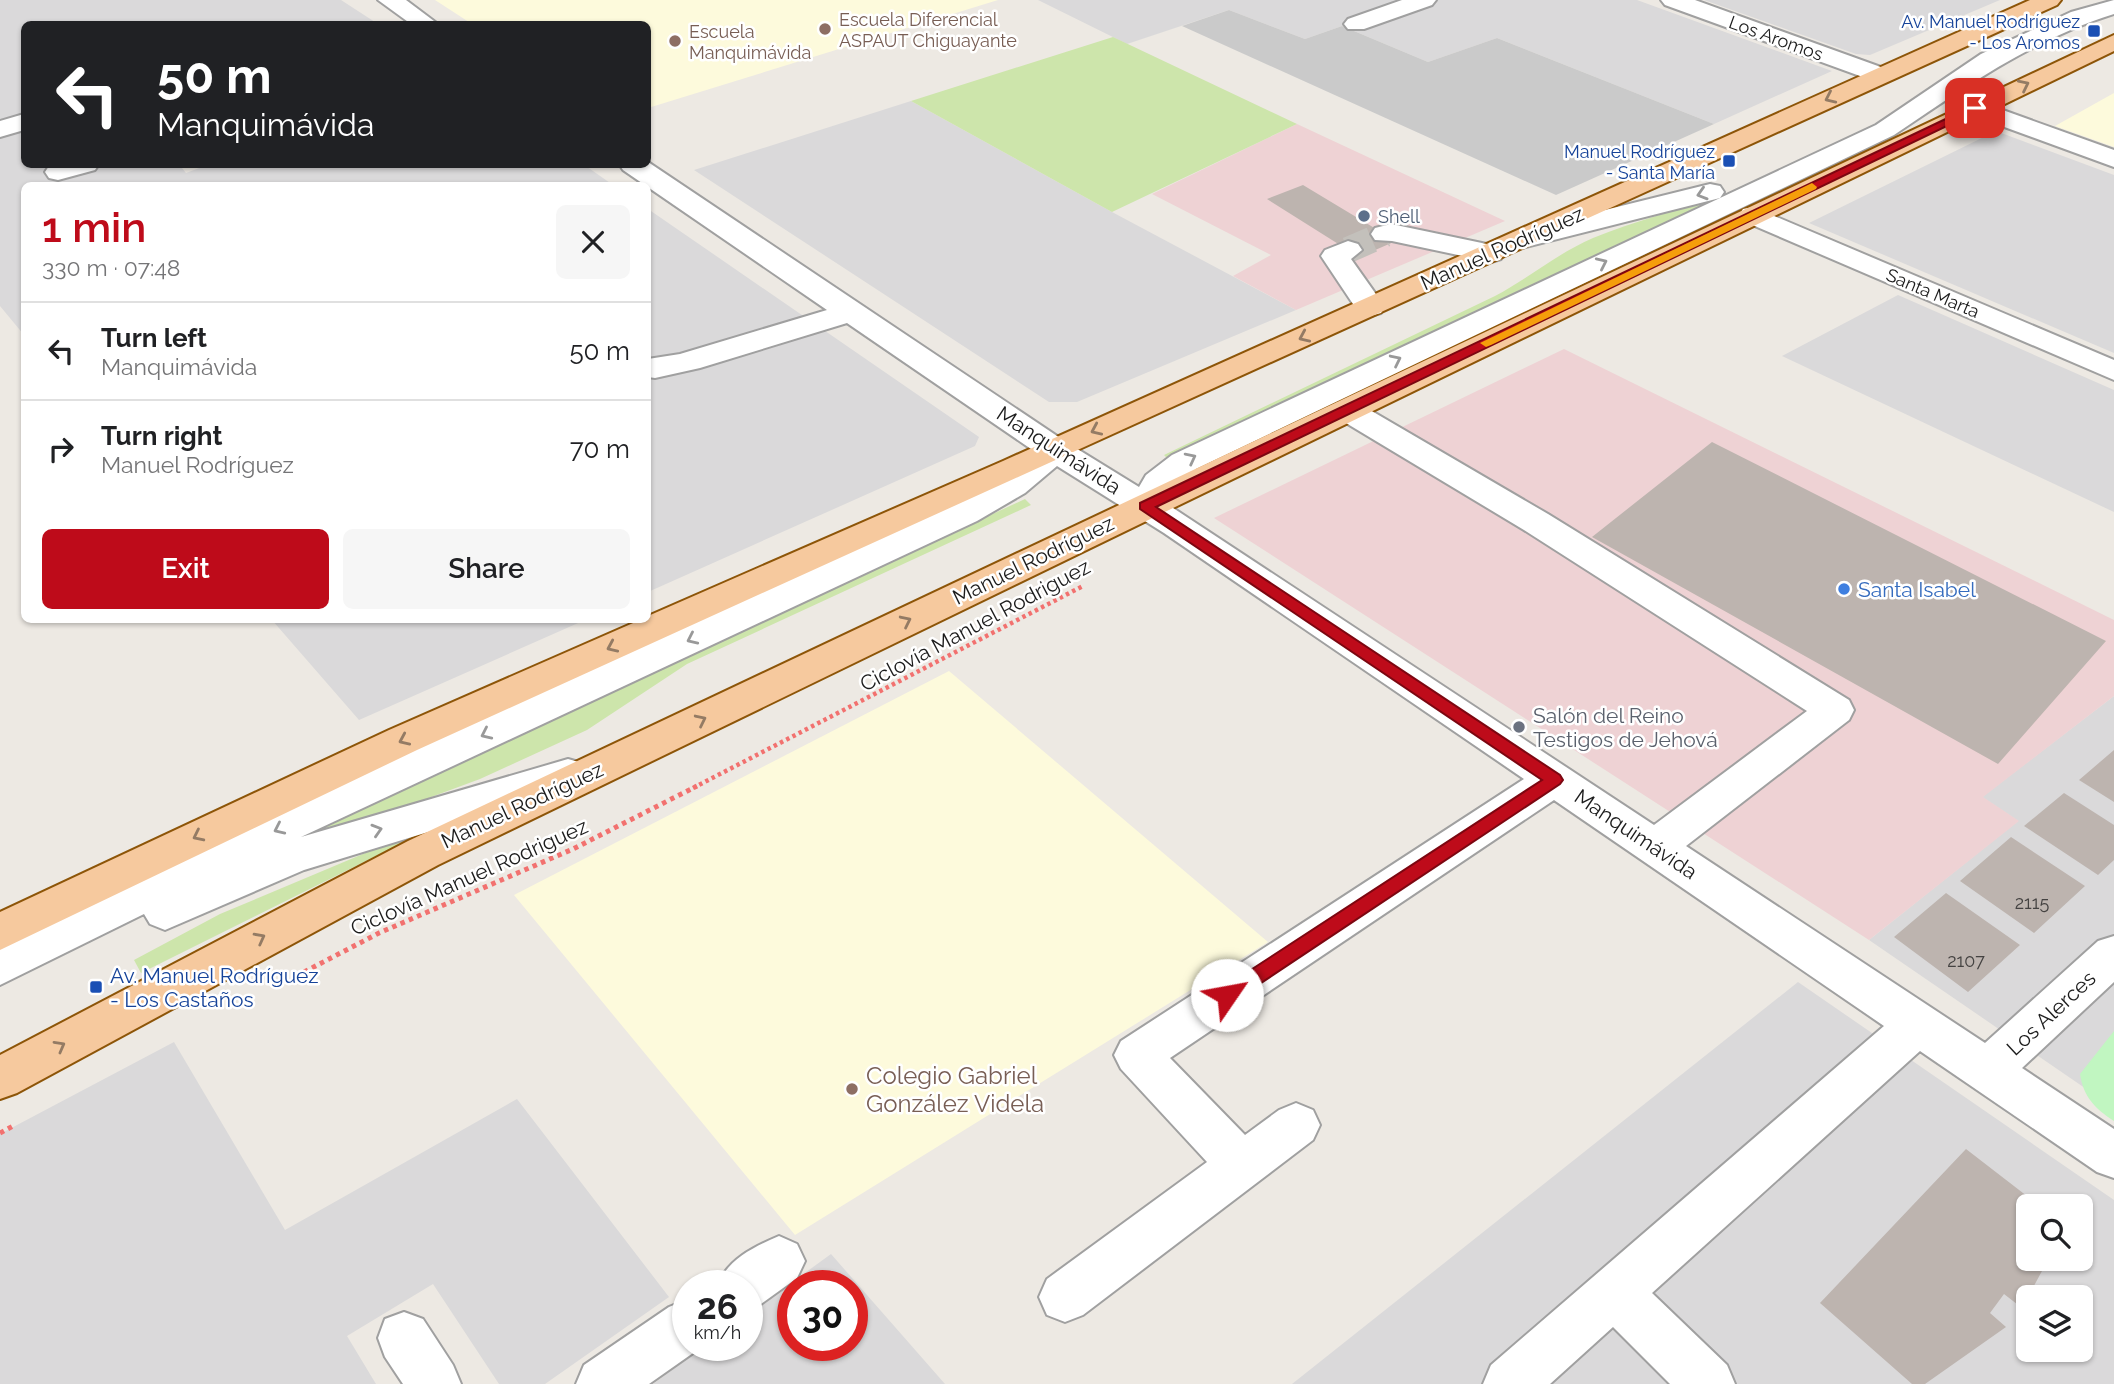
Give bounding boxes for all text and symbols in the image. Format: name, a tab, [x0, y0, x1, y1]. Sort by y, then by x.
place label: Escuela Diferencial ASPAUT Chiguayante	[839, 9, 1017, 51]
street label: Los Aromos	[1726, 11, 1826, 65]
place label: Av. Manuel Rodríguez - Los Aromos	[1901, 11, 2080, 53]
place label: Escuela Manquimávida	[689, 21, 811, 63]
marker: Escuela Diferencial ASPAUT Chiguayante	[817, 21, 833, 37]
marker: Av. Manuel Rodríguez - Los Aromos	[2086, 23, 2102, 39]
marker: Escuela Manquimávida	[667, 33, 683, 49]
text: 50 m	[157, 47, 272, 104]
icon: left	[42, 49, 133, 140]
pin	[1945, 78, 2005, 138]
one-way arrow	[2017, 79, 2029, 93]
icon: arrive	[1956, 89, 1994, 127]
one-way arrow	[1825, 90, 1837, 104]
text: Manquimávida	[157, 106, 374, 143]
place label: Manuel Rodríguez - Santa María	[1564, 141, 1715, 183]
marker: Manuel Rodríguez - Santa María	[1721, 153, 1737, 169]
one-way arrow	[1696, 186, 1708, 201]
street label: Manuel Rodríguez	[1416, 201, 1588, 295]
text: 1 min	[42, 203, 146, 252]
button: close	[556, 205, 630, 279]
place label: Shell	[1378, 206, 1420, 227]
marker: Shell	[1356, 208, 1372, 224]
text: 330 m · 07:48	[42, 254, 180, 281]
one-way arrow	[1595, 257, 1607, 271]
street label: Santa Marta	[1883, 264, 1983, 322]
text: Turn left	[101, 323, 207, 353]
one-way arrow	[1298, 329, 1311, 343]
icon: left	[42, 332, 80, 370]
text: 50 m	[569, 336, 630, 366]
text: Manquimávida	[101, 353, 257, 380]
one-way arrow	[1389, 354, 1401, 368]
street label: Manquimávida	[992, 401, 1126, 499]
text: Turn right	[101, 421, 222, 451]
one-way arrow	[1091, 422, 1103, 436]
icon: right	[42, 430, 80, 468]
text: 70 m	[570, 434, 630, 464]
text: Manuel Rodríguez	[101, 451, 294, 478]
one-way arrow	[1184, 453, 1196, 467]
street label: Manuel Rodríguez	[948, 510, 1118, 610]
button: Exit	[42, 529, 329, 609]
button: Share	[343, 529, 630, 609]
street label: Ciclovía Manuel Rodriguez	[856, 554, 1094, 696]
place label: Santa Isabel	[1858, 577, 1976, 602]
marker: Santa Isabel	[1836, 581, 1852, 597]
one-way arrow	[899, 616, 911, 630]
one-way arrow	[687, 631, 699, 645]
one-way arrow	[607, 639, 619, 653]
place label: Salón del Reino Testigos de Jehová	[1533, 703, 1718, 752]
one-way arrow	[694, 714, 706, 728]
marker: Salón del Reino Testigos de Jehová	[1511, 719, 1527, 735]
one-way arrow	[480, 726, 493, 740]
one-way arrow	[399, 732, 411, 746]
street label: Manuel Rodríguez	[437, 756, 607, 854]
street label: Manquimávida	[1570, 784, 1702, 884]
street label: Ciclovía Manuel Rodriguez	[347, 813, 591, 941]
one-way arrow	[274, 821, 286, 835]
one-way arrow	[370, 823, 382, 838]
one-way arrow	[193, 828, 205, 842]
house number: 2115	[2015, 892, 2049, 913]
one-way arrow	[253, 932, 265, 946]
house number: 2107	[1947, 950, 1985, 971]
position arrow	[1190, 958, 1264, 1032]
place label: Av. Manuel Rodríguez - Los Castaños	[110, 963, 319, 1012]
street label: Los Alerces	[2001, 965, 2101, 1061]
marker: Av. Manuel Rodríguez - Los Castaños	[88, 979, 104, 995]
one-way arrow	[53, 1040, 65, 1054]
place label: Colegio Gabriel González Videla	[866, 1061, 1044, 1118]
marker: Colegio Gabriel González Videla	[844, 1081, 860, 1097]
map controls	[2016, 1194, 2093, 1362]
button: search	[2016, 1194, 2093, 1271]
speed limit sign: 30	[777, 1270, 868, 1361]
button: layers	[2016, 1285, 2093, 1362]
text: 26	[697, 1286, 738, 1327]
text: km/h	[694, 1322, 741, 1343]

